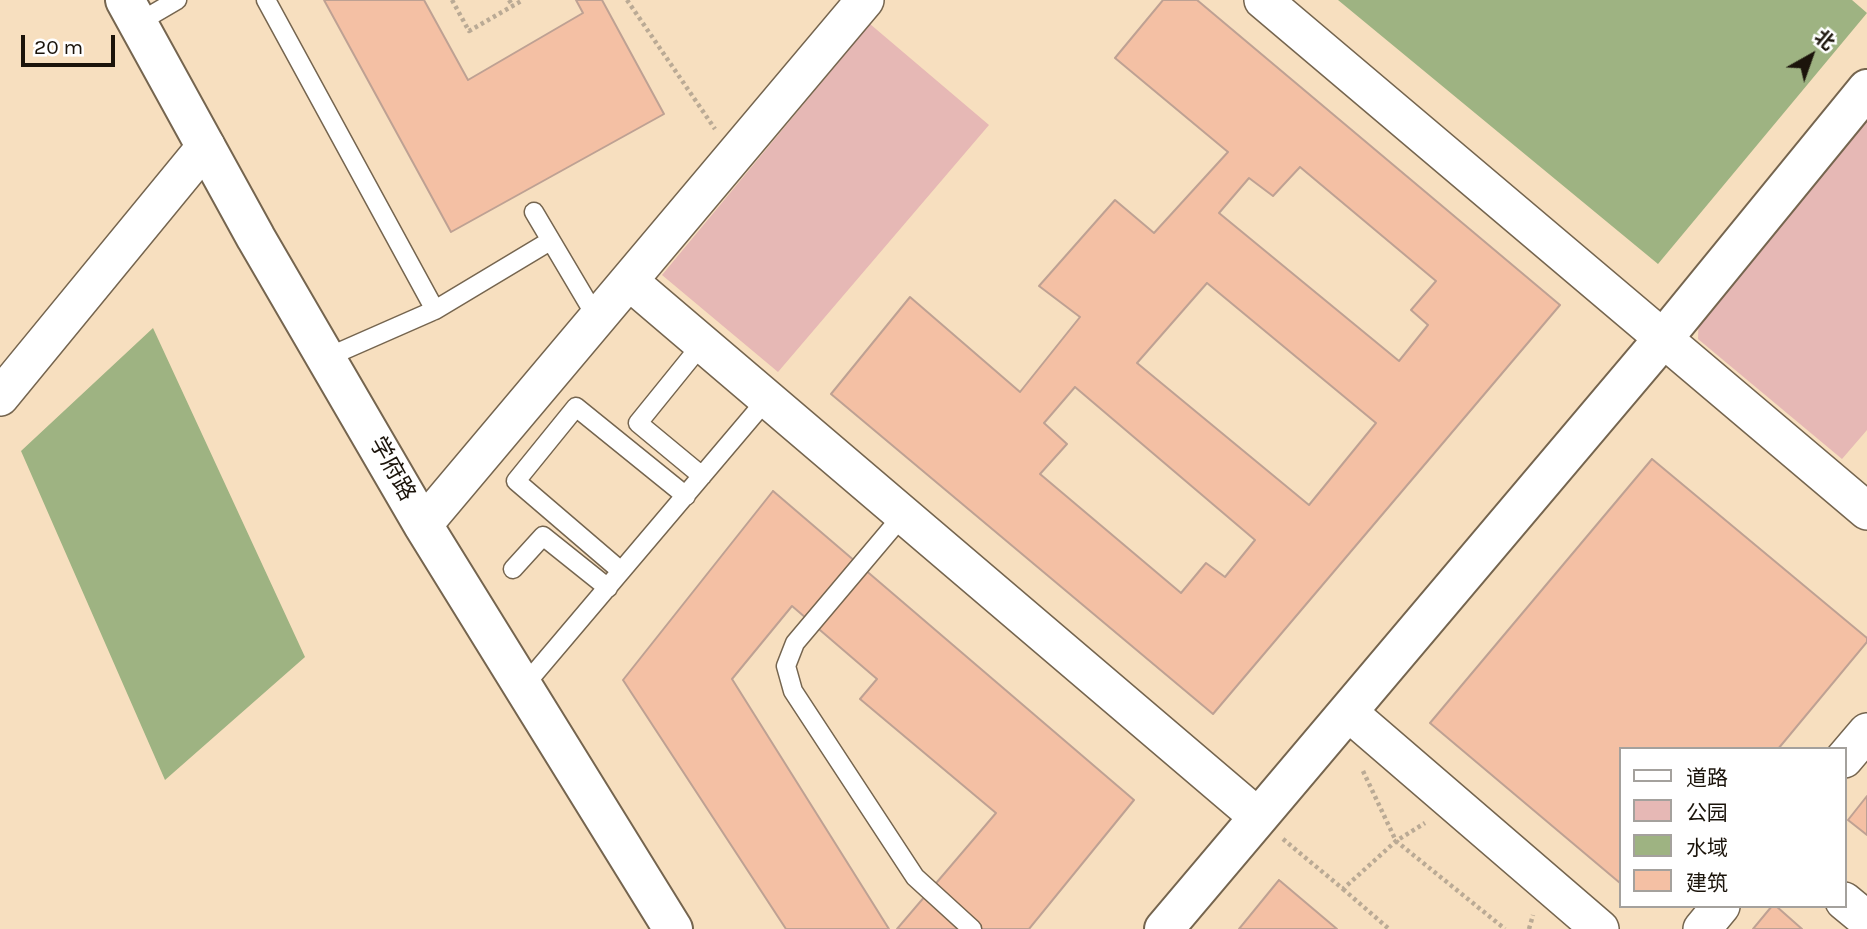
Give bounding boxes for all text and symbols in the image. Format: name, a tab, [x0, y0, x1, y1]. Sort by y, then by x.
scale bar	[24, 21, 119, 65]
north arrow	[1776, 21, 1846, 91]
text: 北	[1810, 25, 1839, 54]
text: 20 m	[34, 35, 83, 59]
street label: 学府路	[363, 432, 421, 506]
legend	[1618, 747, 1846, 908]
text: 道路	[1686, 766, 1728, 790]
text: 公园	[1686, 801, 1728, 825]
text: 水域	[1686, 836, 1728, 860]
text: 建筑	[1686, 871, 1728, 895]

